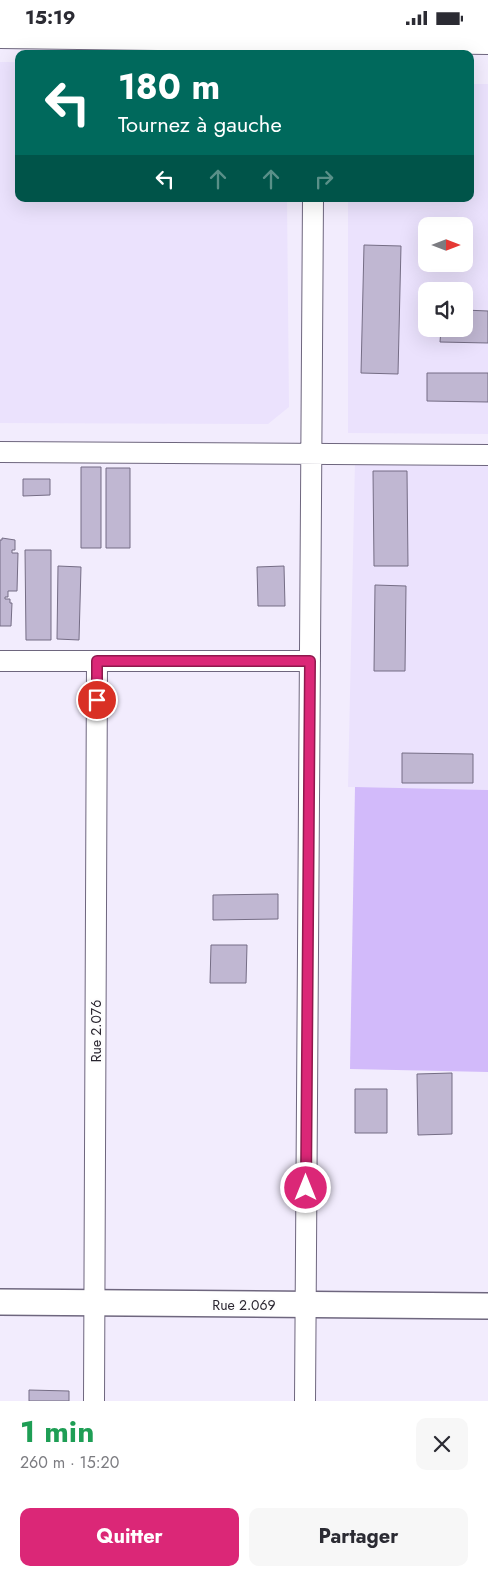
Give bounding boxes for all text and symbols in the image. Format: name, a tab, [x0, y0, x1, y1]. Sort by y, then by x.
text: 15:19	[25, 4, 75, 31]
text: 180 m	[118, 62, 220, 112]
icon: left	[35, 70, 100, 135]
text: Tournez à gauche	[118, 108, 282, 140]
icon: left	[151, 165, 179, 193]
icon: ahead	[204, 165, 232, 193]
icon: ahead	[257, 165, 285, 193]
icon: right	[310, 165, 338, 193]
north arrow	[418, 217, 472, 273]
map controls	[418, 217, 473, 337]
button: sound	[418, 282, 473, 337]
pin	[76, 679, 118, 721]
icon: arrive	[83, 686, 111, 714]
street label: Rue 2.076	[86, 1000, 106, 1062]
position arrow	[279, 1161, 331, 1213]
street label: Rue 2.069	[212, 1295, 276, 1315]
text: 1 min	[20, 1410, 94, 1453]
button: close	[416, 1418, 468, 1470]
text: 260 m · 15:20	[20, 1451, 119, 1474]
button: Quitter	[20, 1508, 239, 1566]
button: Partager	[249, 1508, 468, 1566]

